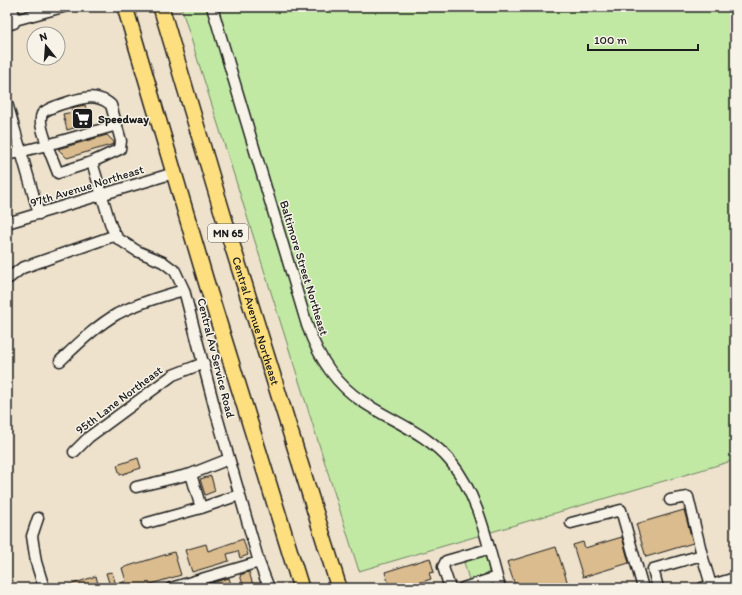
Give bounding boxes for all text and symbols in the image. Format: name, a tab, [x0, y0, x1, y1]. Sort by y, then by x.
north arrow	[26, 26, 66, 66]
scale bar	[588, 26, 698, 52]
text: N	[38, 30, 49, 44]
text: 100 m	[594, 33, 627, 47]
supermarket icon: Speedway	[69, 106, 95, 132]
place label: Speedway	[98, 112, 149, 127]
street label: 97th Avenue Northeast	[29, 162, 146, 210]
street label: Baltimore Street Northeast	[277, 199, 331, 338]
road number: MN 65	[208, 224, 248, 242]
street label: Central Avenue Northeast	[229, 255, 283, 387]
street label: Central Av Service Road	[194, 297, 238, 420]
street label: 95th Lane Northeast	[73, 363, 165, 437]

